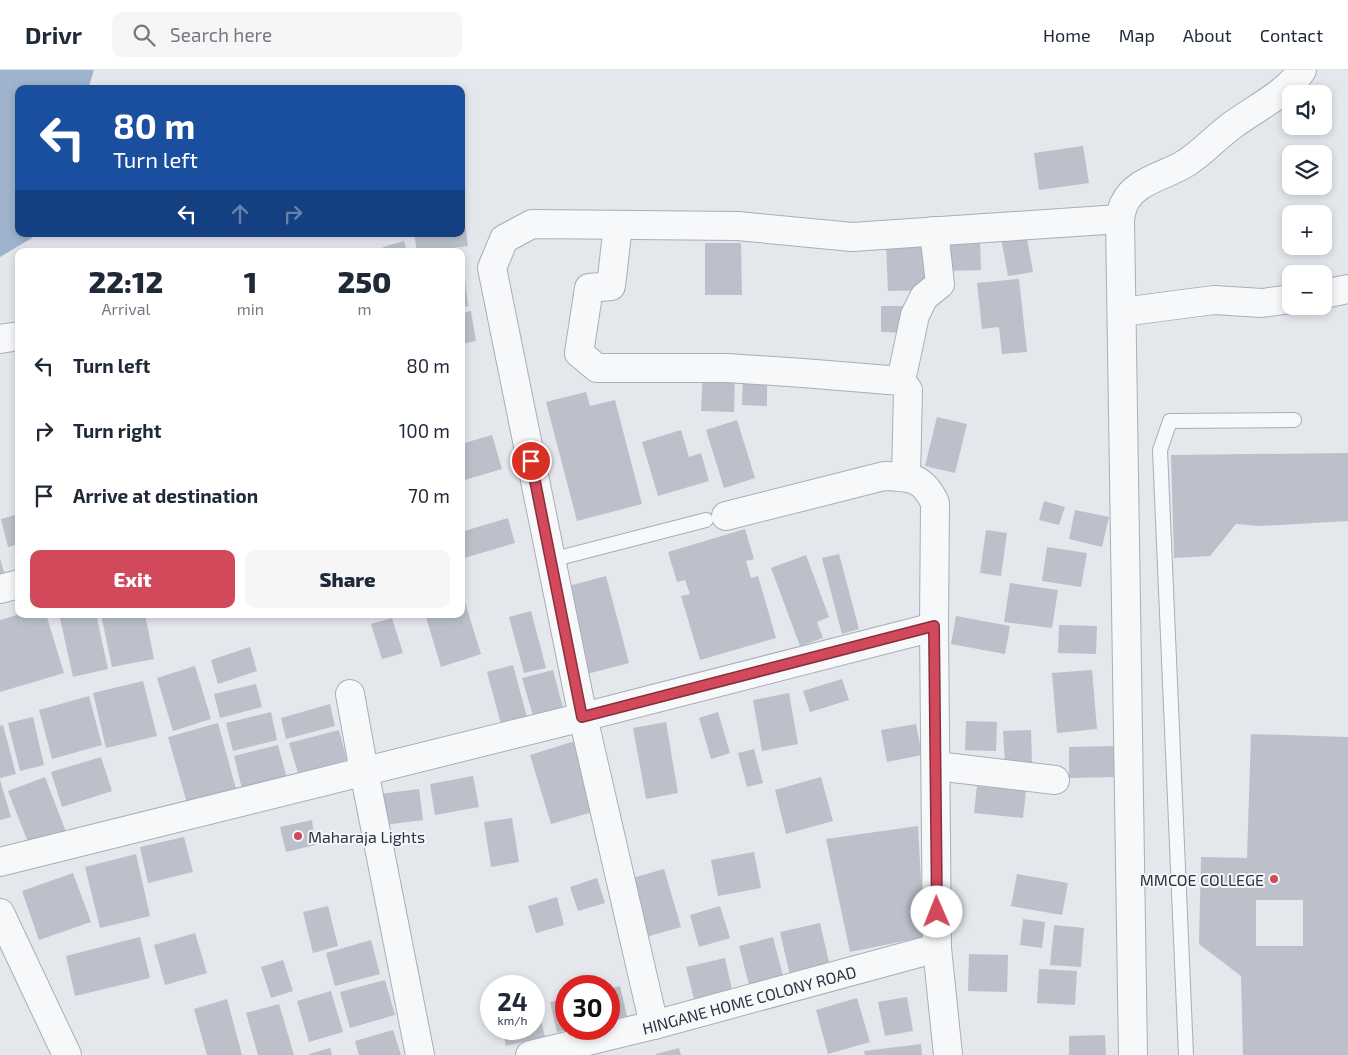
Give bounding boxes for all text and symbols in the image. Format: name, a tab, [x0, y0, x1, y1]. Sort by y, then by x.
search box	[112, 12, 462, 57]
text: Drivr	[25, 20, 82, 49]
icon: search	[130, 21, 158, 49]
text: Search here	[170, 23, 272, 46]
text: Home	[1043, 24, 1091, 46]
text: Map	[1119, 24, 1155, 46]
text: About	[1183, 24, 1232, 46]
text: Contact	[1260, 24, 1323, 46]
map controls	[1282, 85, 1332, 315]
button: sound	[1282, 85, 1332, 135]
text: 80 m	[113, 104, 195, 146]
icon: left	[30, 105, 95, 170]
button: layers	[1282, 145, 1332, 195]
text: Turn left	[113, 146, 198, 172]
icon: left	[173, 200, 201, 228]
icon: ahead	[226, 200, 254, 228]
icon: right	[279, 200, 307, 228]
button: +	[1282, 205, 1332, 255]
text: 22:12	[89, 263, 163, 299]
text: 1	[244, 263, 257, 299]
text: 250	[338, 263, 392, 299]
button: −	[1282, 265, 1332, 315]
text: Arrival	[102, 299, 150, 318]
text: min	[237, 299, 264, 318]
text: m	[358, 299, 372, 318]
icon: left	[30, 352, 58, 380]
text: Turn left	[73, 354, 150, 377]
text: 80 m	[406, 354, 450, 377]
icon: right	[30, 417, 58, 445]
text: Turn right	[73, 419, 161, 442]
text: 100 m	[399, 419, 450, 442]
pin	[510, 440, 552, 482]
icon: arrive	[517, 447, 545, 475]
icon: arrive	[30, 482, 58, 510]
text: Arrive at destination	[73, 484, 258, 507]
text: 70 m	[408, 484, 450, 507]
button: Exit	[30, 550, 235, 608]
button: Share	[245, 550, 450, 608]
place label: Maharaja Lights	[308, 827, 425, 847]
marker: Maharaja Lights	[292, 830, 304, 842]
place label: MMCOE COLLEGE	[1140, 870, 1264, 889]
marker: MMCOE COLLEGE	[1268, 873, 1280, 885]
position arrow	[910, 885, 962, 937]
street label: HINGANE HOME COLONY ROAD	[640, 961, 858, 1037]
speed limit sign: 30	[555, 975, 620, 1040]
text: 24	[497, 986, 528, 1016]
text: km/h	[498, 1013, 527, 1027]

